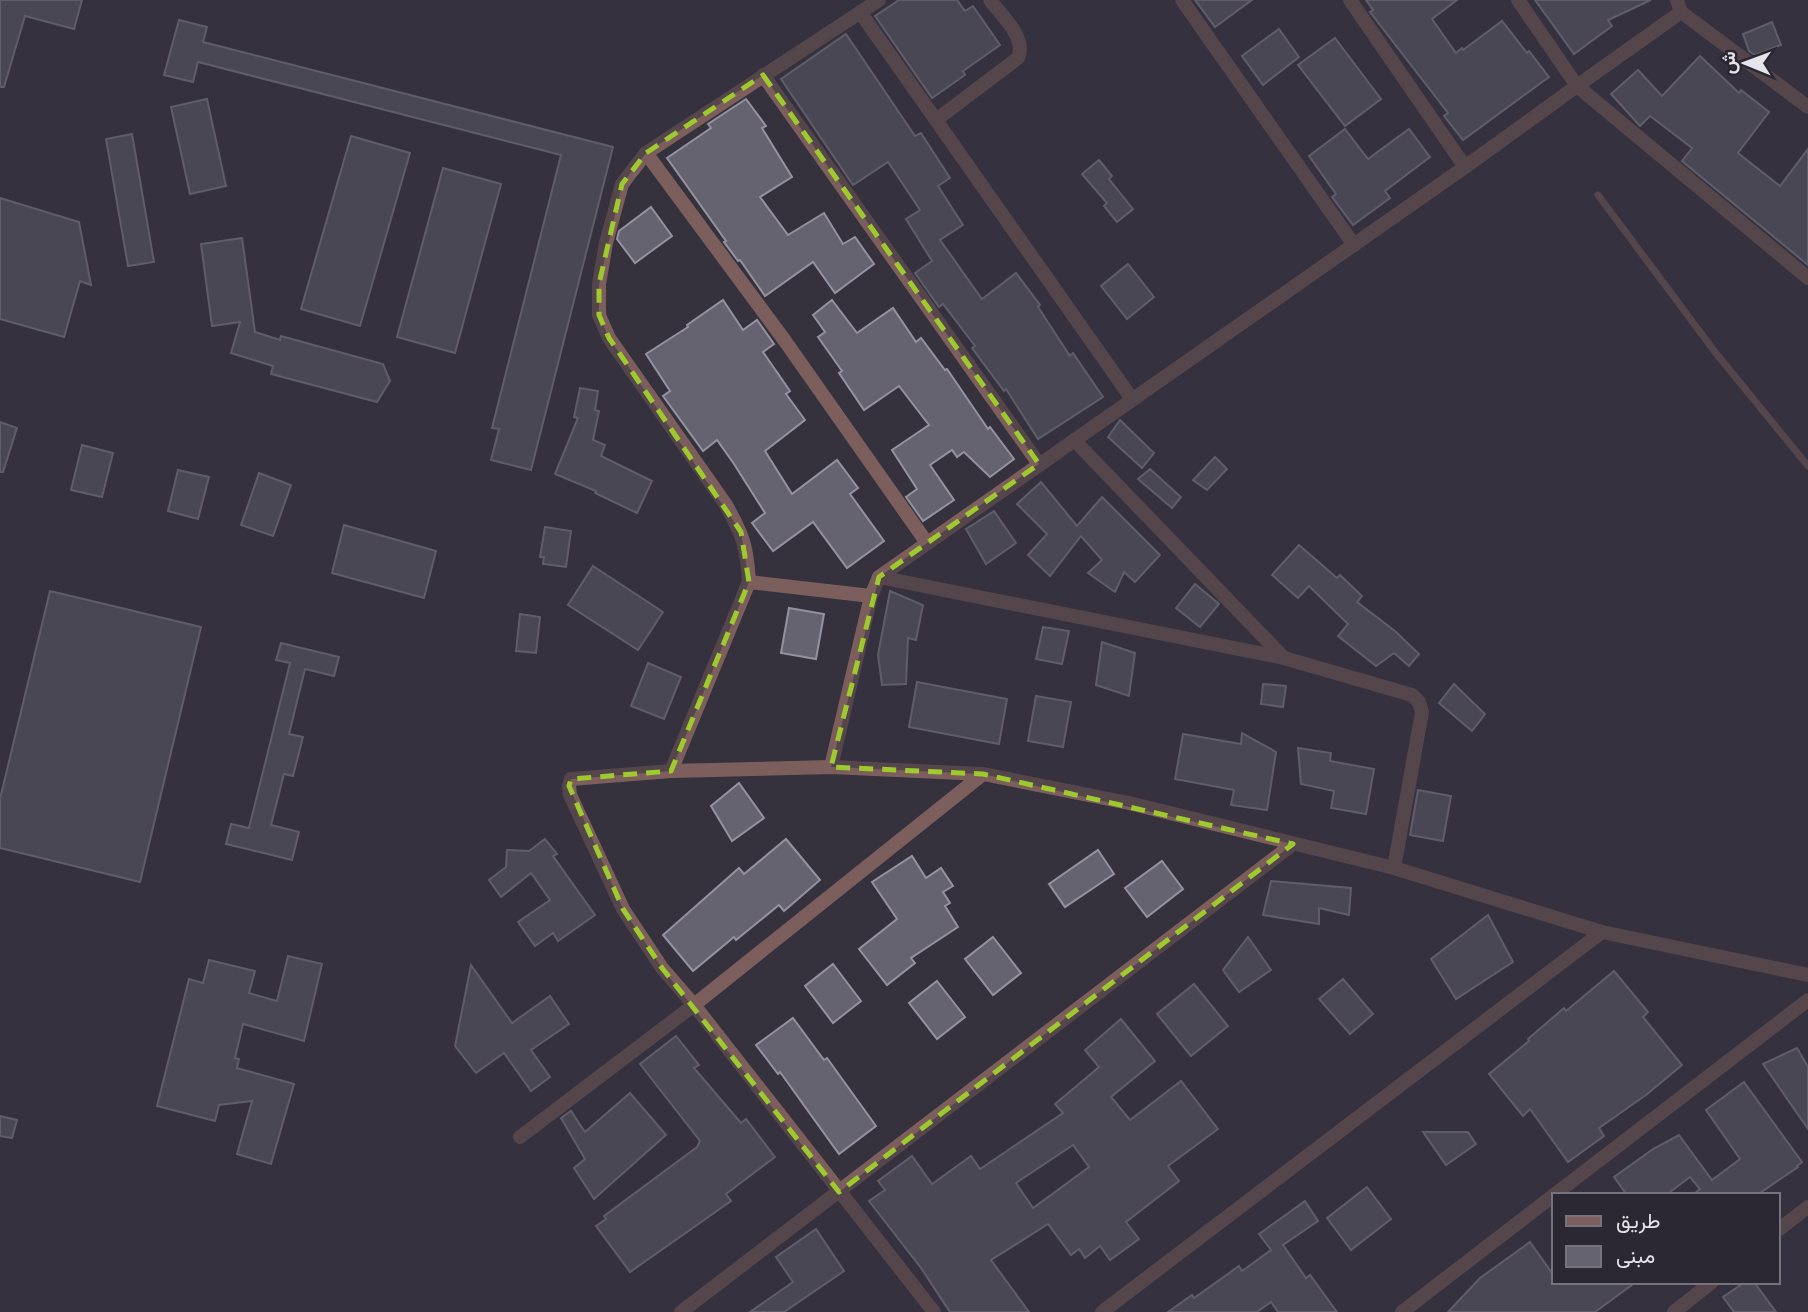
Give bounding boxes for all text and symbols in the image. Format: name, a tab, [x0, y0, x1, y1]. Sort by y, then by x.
north arrow	[1710, 28, 1780, 98]
text: ش	[1713, 51, 1742, 74]
legend	[1552, 1193, 1780, 1284]
text: طريق	[1616, 1204, 1661, 1236]
text: مبنى	[1616, 1239, 1655, 1271]

